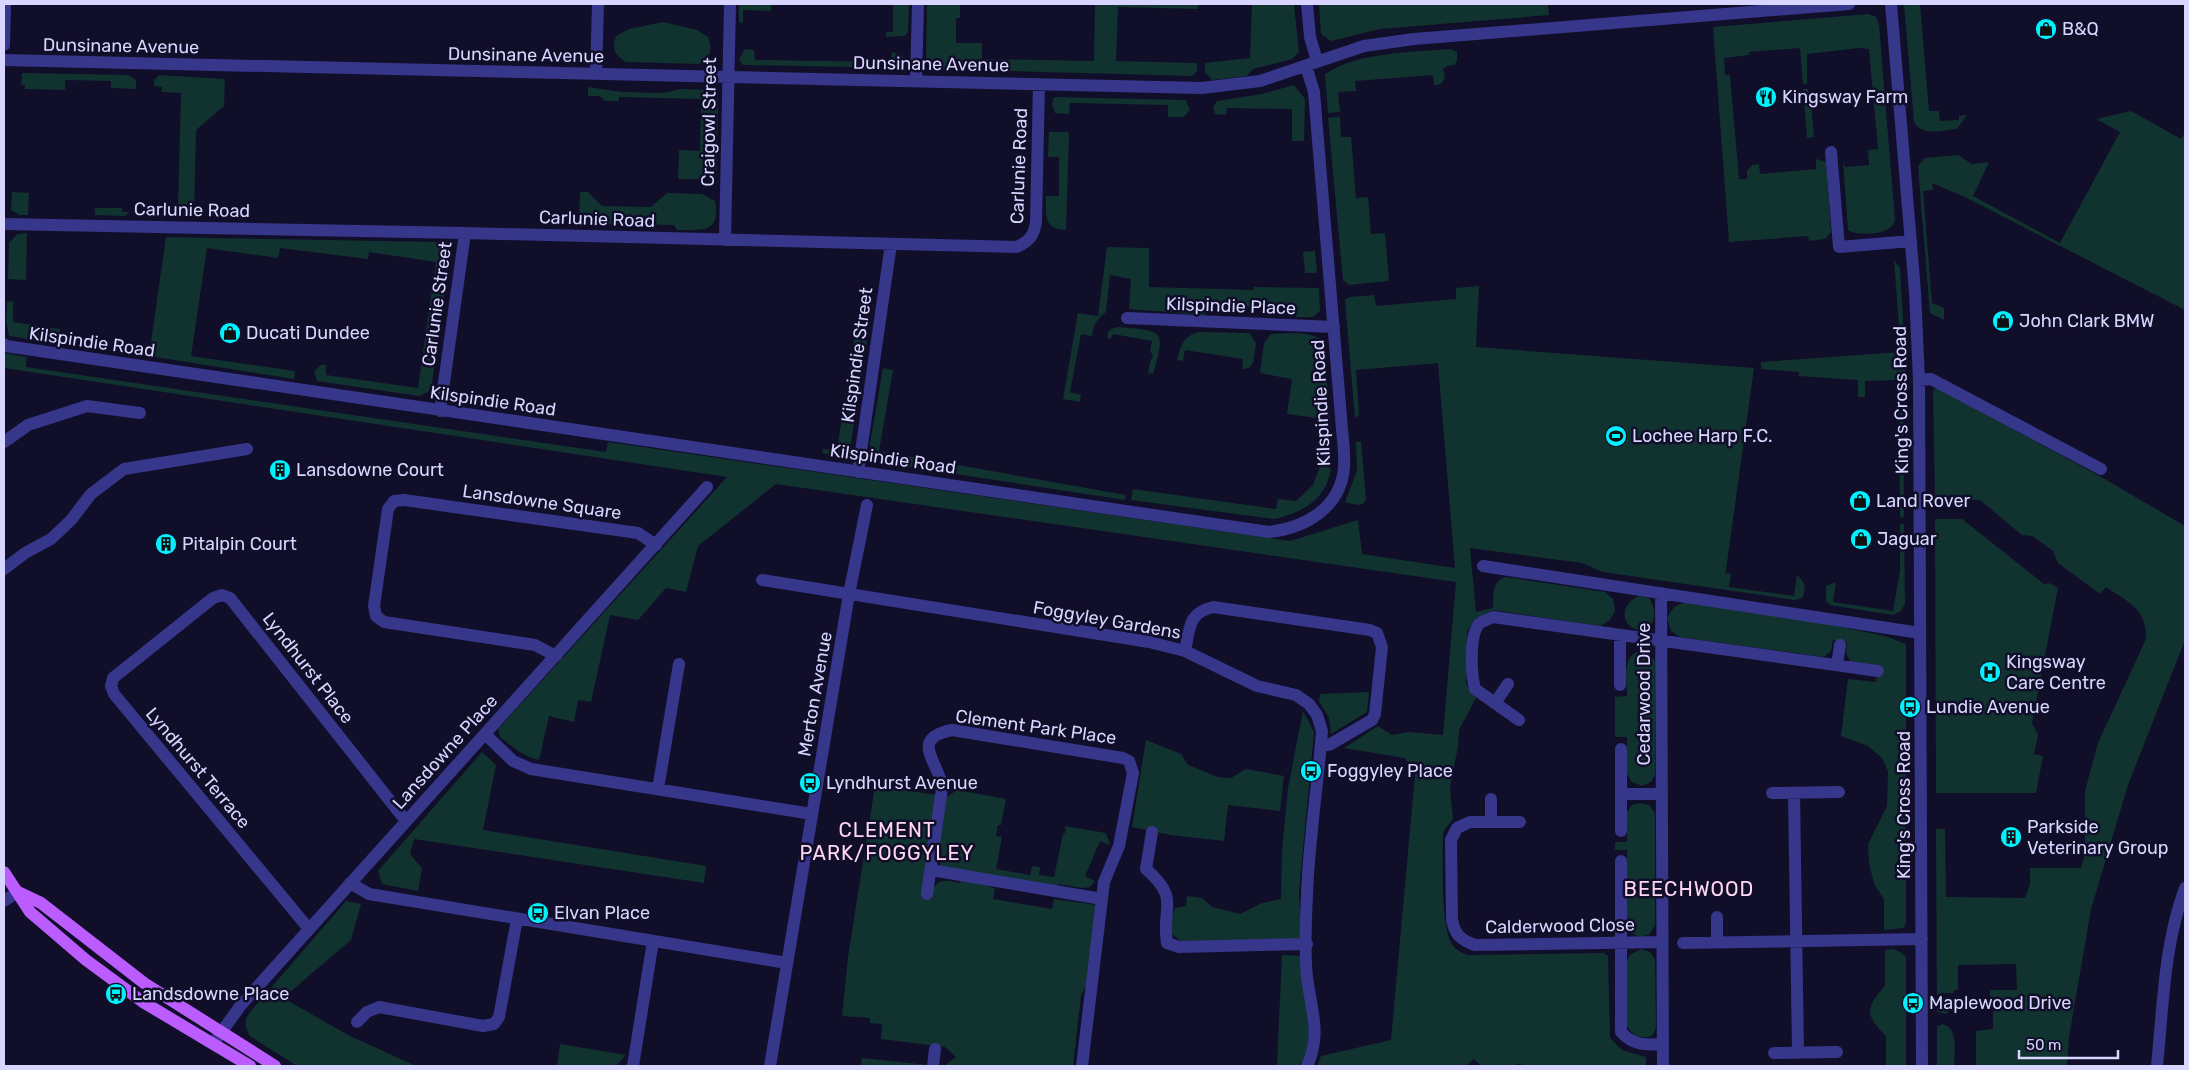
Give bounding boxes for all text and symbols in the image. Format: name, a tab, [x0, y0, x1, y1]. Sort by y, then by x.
shop icon: B&Q	[2034, 17, 2058, 41]
place label: B&Q	[2062, 18, 2099, 40]
street label: Dunsinane Avenue	[43, 34, 199, 58]
street label: Dunsinane Avenue	[448, 43, 604, 67]
street label: Dunsinane Avenue	[853, 52, 1009, 76]
street label: Craigowl Street	[697, 57, 721, 187]
restaurant icon: Kingsway Farm	[1754, 85, 1778, 109]
place label: Kingsway Farm	[1782, 86, 1908, 108]
street label: Carlunie Road	[1006, 107, 1032, 225]
street label: Carlunie Road	[134, 198, 250, 222]
street label: Carlunie Road	[538, 206, 656, 232]
street label: Carlunie Street	[417, 240, 457, 368]
street label: Kilspindie Street	[837, 286, 877, 424]
street label: Kilspindie Place	[1166, 293, 1296, 319]
shop icon: John Clark BMW	[1991, 309, 2015, 333]
place label: John Clark BMW	[2019, 310, 2154, 332]
shop icon: Ducati Dundee	[218, 321, 242, 345]
street label: Kilspindie Road	[28, 322, 156, 362]
place label: Ducati Dundee	[246, 322, 370, 344]
street label: King's Cross Road	[1889, 326, 1913, 474]
street label: Kilspindie Road	[1307, 339, 1335, 467]
street label: Kilspindie Road	[429, 381, 557, 421]
sports icon: Lochee Harp F.C.	[1604, 424, 1628, 448]
place label: Lochee Harp F.C.	[1632, 425, 1773, 447]
street label: Kilspindie Road	[829, 439, 957, 479]
building icon: Lansdowne Court	[268, 458, 292, 482]
place label: Lansdowne Court	[296, 459, 444, 481]
street label: Lansdowne Square	[461, 480, 623, 524]
shop icon: Land Rover	[1848, 489, 1872, 513]
place label: Land Rover	[1876, 490, 1970, 512]
shop icon: Jaguar	[1849, 527, 1873, 551]
place label: Jaguar	[1877, 528, 1937, 550]
building icon: Pitalpin Court	[154, 532, 178, 556]
place label: Pitalpin Court	[182, 533, 297, 555]
street label: Foggyley Gardens	[1031, 596, 1183, 644]
street label: Lyndhurst Place	[258, 608, 358, 728]
street label: Cedarwood Drive	[1633, 623, 1655, 765]
street label: Merton Avenue	[793, 630, 837, 758]
place label: Kingsway Care Centre	[2006, 651, 2106, 694]
hospital icon: Kingsway Care Centre	[1978, 660, 2002, 684]
street label: Lansdowne Place	[388, 690, 502, 814]
bus stop icon: Lundie Avenue	[1898, 695, 1922, 719]
place label: Lundie Avenue	[1926, 696, 2050, 718]
street label: Lyndhurst Terrace	[141, 703, 255, 833]
street label: Clement Park Place	[954, 705, 1118, 749]
street label: King's Cross Road	[1893, 731, 1915, 879]
bus stop icon: Foggyley Place	[1299, 759, 1323, 783]
place label: Foggyley Place	[1327, 760, 1453, 782]
bus stop icon: Lyndhurst Avenue	[798, 771, 822, 795]
place label: Lyndhurst Avenue	[826, 772, 978, 794]
place label: Parkside Veterinary Group	[2027, 816, 2169, 859]
district label: CLEMENT PARK/FOGGYLEY	[800, 818, 974, 865]
building icon: Parkside Veterinary Group	[1999, 825, 2023, 849]
district label: BEECHWOOD	[1624, 877, 1754, 901]
bus stop icon: Elvan Place	[526, 901, 550, 925]
place label: Elvan Place	[554, 902, 650, 924]
street label: Calderwood Close	[1485, 914, 1635, 938]
bus stop icon: Landsdowne Place	[104, 982, 128, 1006]
place label: Landsdowne Place	[132, 983, 289, 1005]
bus stop icon: Maplewood Drive	[1901, 991, 1925, 1015]
place label: Maplewood Drive	[1929, 992, 2071, 1014]
scale bar	[2019, 1028, 2118, 1060]
text: 50 m	[2026, 1036, 2061, 1054]

